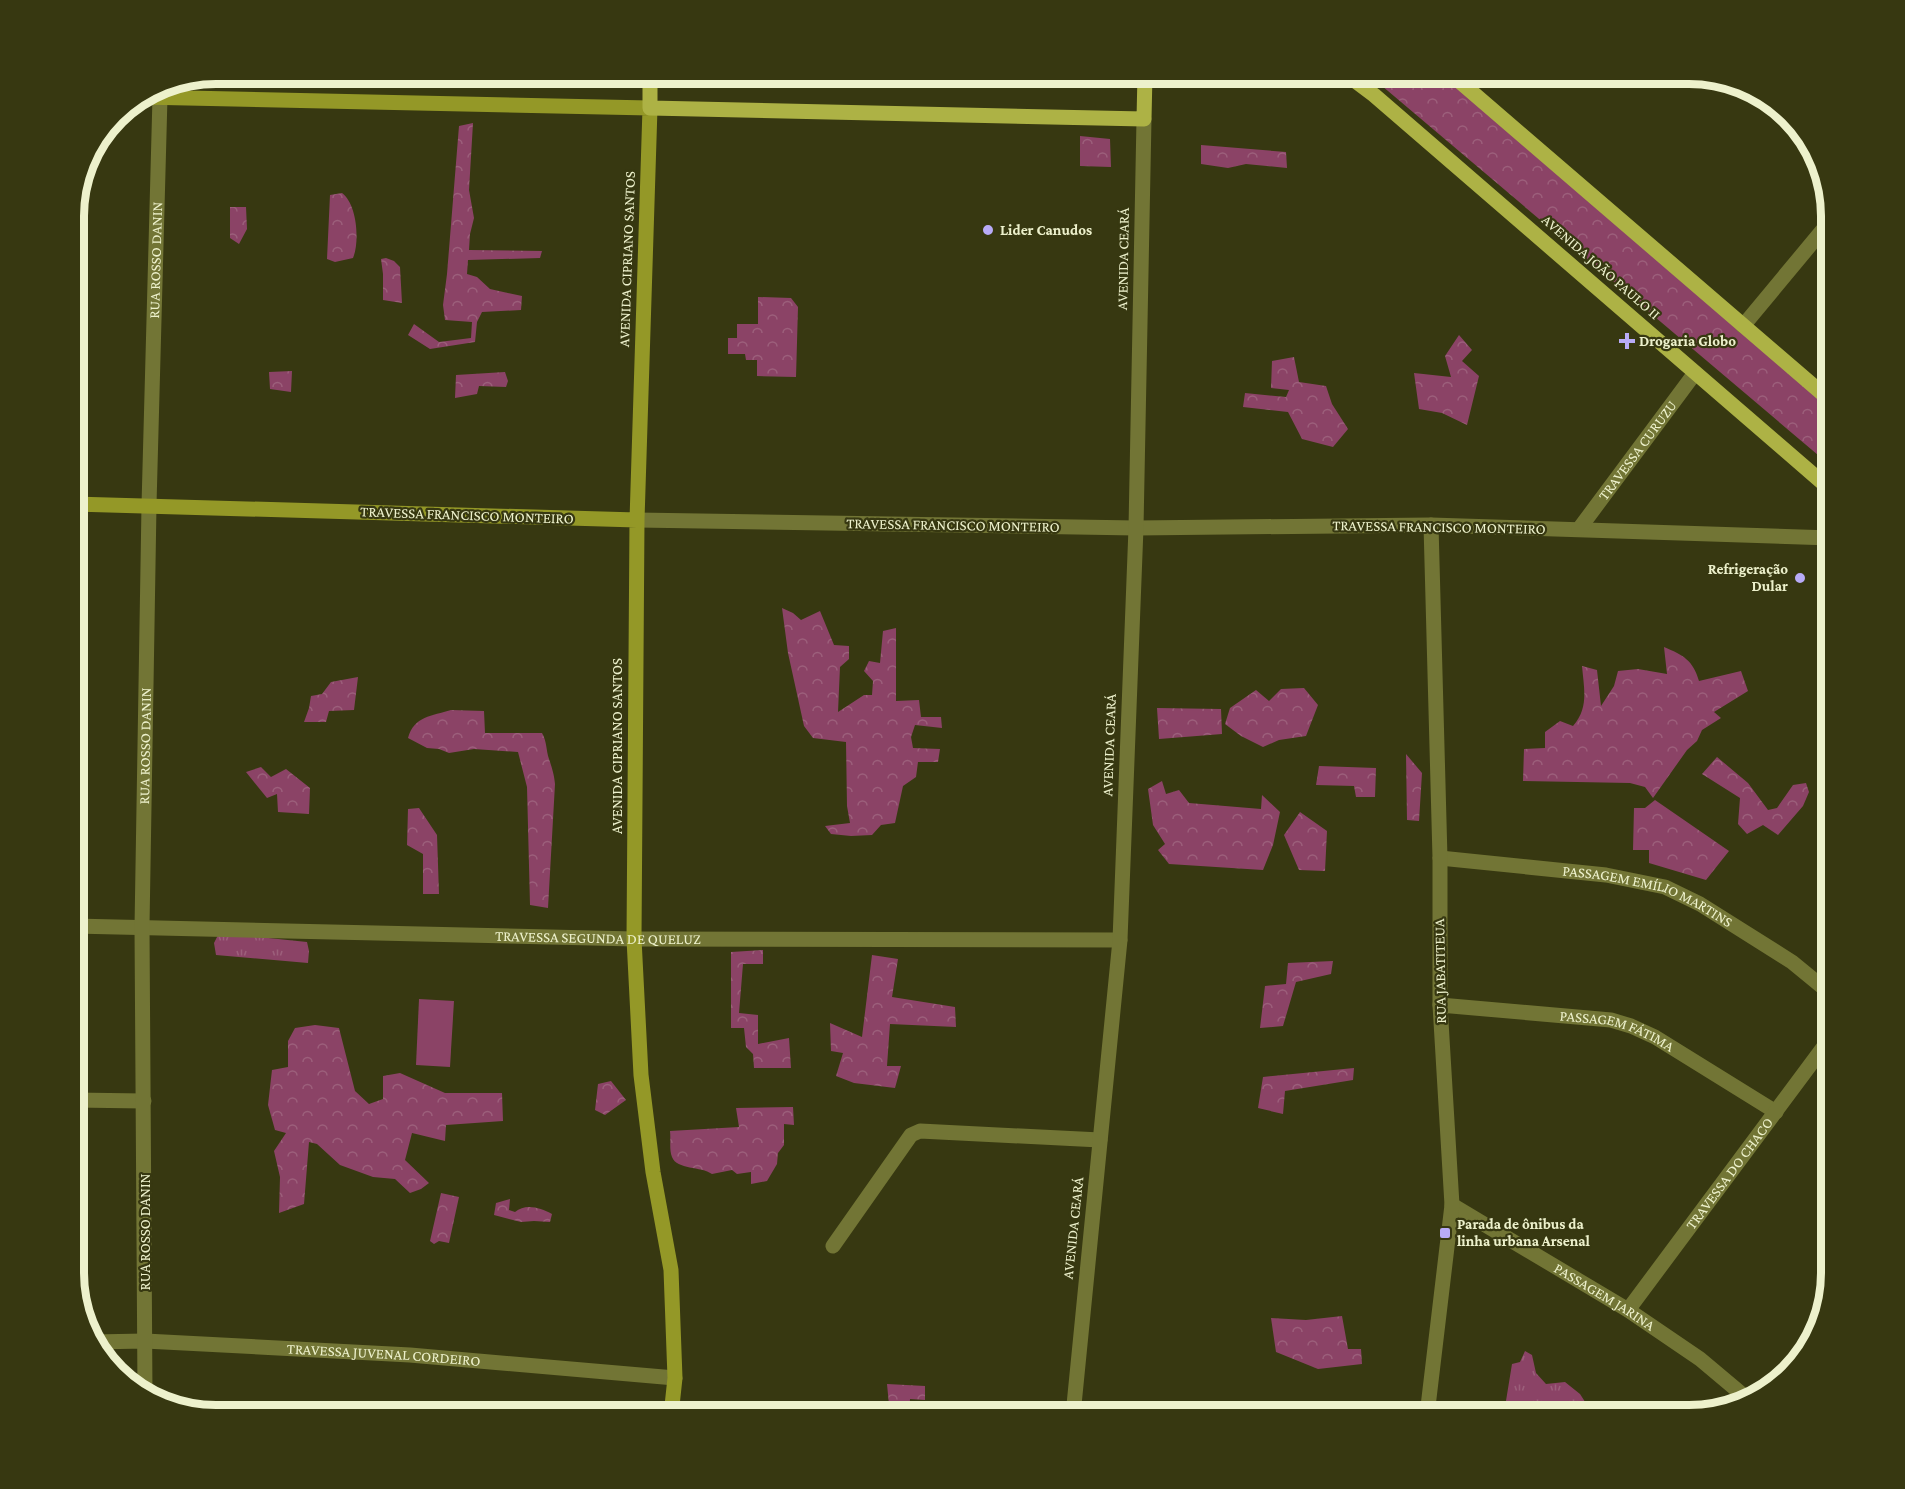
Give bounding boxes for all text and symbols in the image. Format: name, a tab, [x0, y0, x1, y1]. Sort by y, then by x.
street label: AVENIDA CIPRIANO SANTOS	[616, 171, 638, 347]
street label: RUA ROSSO DANIN	[146, 201, 165, 319]
street label: AVENIDA CEARÁ	[1114, 207, 1132, 310]
street label: AVENIDA JOÃO PAULO II	[1538, 211, 1663, 323]
place label: Lider Canudos	[1000, 222, 1092, 238]
marker: Lider Canudos	[981, 223, 995, 237]
place label: Drogaria Globo	[1639, 333, 1736, 349]
marker: Drogaria Globo	[1620, 334, 1634, 348]
street label: TRAVESSA CURUZU	[1595, 397, 1680, 503]
street label: TRAVESSA FRANCISCO MONTEIRO	[360, 503, 574, 527]
street label: TRAVESSA FRANCISCO MONTEIRO	[846, 515, 1060, 535]
street label: TRAVESSA FRANCISCO MONTEIRO	[1332, 517, 1546, 537]
place label: Refrigeração Dular	[1708, 561, 1788, 594]
marker: Refrigeração Dular	[1793, 571, 1807, 585]
street label: AVENIDA CIPRIANO SANTOS	[609, 658, 625, 834]
street label: RUA ROSSO DANIN	[136, 687, 154, 805]
street label: AVENIDA CEARÁ	[1099, 693, 1119, 797]
street label: PASSAGEM EMÍLIO MARTINS	[1562, 863, 1735, 930]
street label: RUA JABATITEUA	[1431, 918, 1450, 1024]
street label: TRAVESSA SEGUNDA DE QUELUZ	[495, 928, 701, 947]
street label: PASSAGEM FÁTIMA	[1559, 1008, 1677, 1055]
street label: TRAVESSA DO CHACO	[1683, 1115, 1776, 1233]
street label: RUA ROSSO DANIN	[137, 1173, 153, 1290]
street label: AVENIDA CEARÁ	[1060, 1176, 1086, 1280]
place label: Parada de ônibus da linha urbana Arsenal	[1457, 1216, 1591, 1249]
marker: Parada de ônibus da linha urbana Arsenal	[1438, 1226, 1452, 1240]
street label: PASSAGEM JARINA	[1551, 1260, 1658, 1334]
street label: TRAVESSA JUVENAL CORDEIRO	[286, 1341, 481, 1369]

